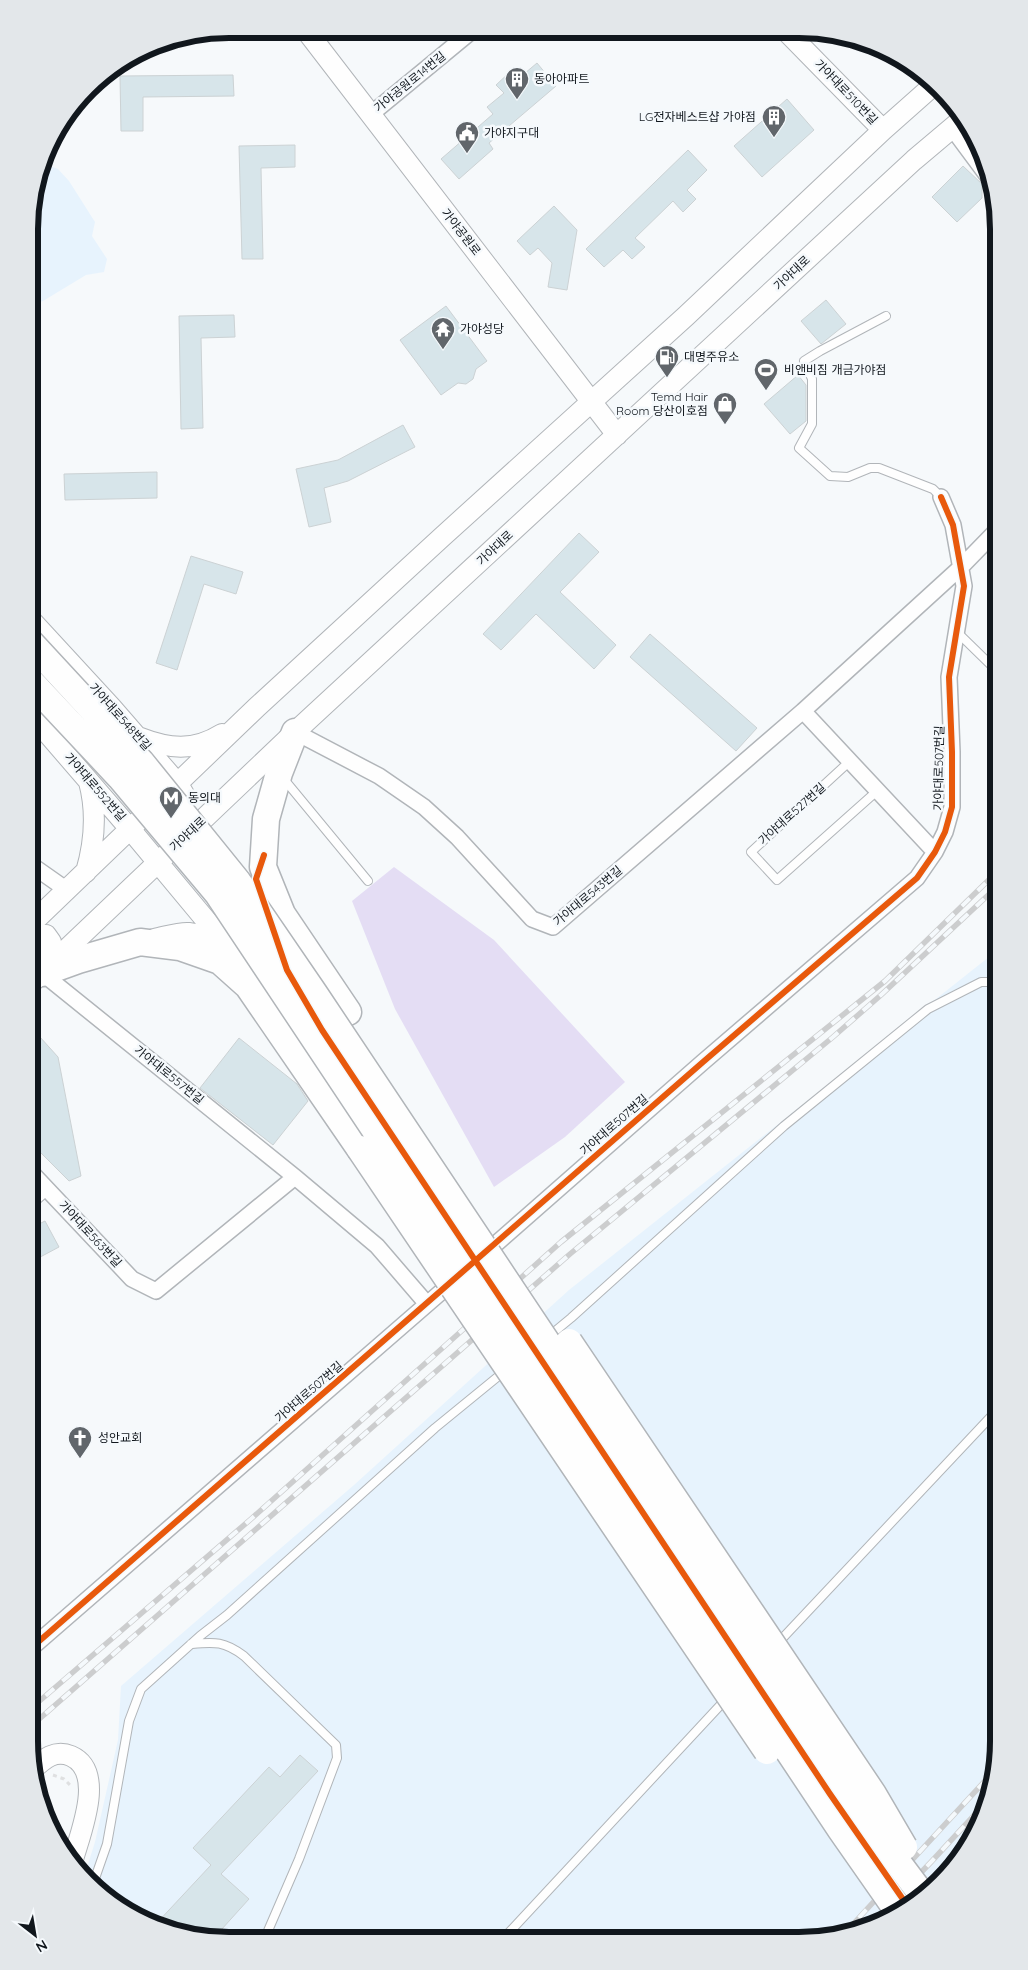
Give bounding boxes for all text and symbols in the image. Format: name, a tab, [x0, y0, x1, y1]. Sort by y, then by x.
street label: 가야공원로14번길	[371, 48, 449, 115]
street label: 가야대로510번길	[812, 56, 881, 127]
building icon: 동아아파트	[504, 66, 530, 100]
place label: 동아아파트	[534, 71, 589, 86]
building icon: LG전자베스트샵 가야점	[761, 104, 787, 138]
place label: LG전자베스트샵 가야점	[639, 109, 756, 124]
public building icon: 가야지구대	[454, 120, 480, 154]
place label: 가야지구대	[484, 125, 539, 140]
street label: 가야공원로	[438, 205, 484, 258]
street label: 가야대로	[770, 252, 813, 293]
temple icon: 가야성당	[430, 316, 456, 350]
place label: 가야성당	[460, 321, 504, 336]
fuel station icon: 대명주유소	[654, 344, 680, 378]
place label: 대명주유소	[684, 349, 739, 364]
sports icon: 비앤비짐 개금가야점	[753, 357, 779, 391]
place label: 비앤비짐 개금가야점	[784, 362, 887, 377]
place label: Temd Hair Room 당산이호점	[616, 389, 708, 418]
shop icon: Temd Hair Room 당산이호점	[712, 391, 738, 425]
street label: 가야대로	[473, 527, 516, 568]
street label: 가야대로548번길	[86, 680, 155, 753]
street label: 가야대로507번길	[930, 725, 947, 811]
street label: 가야대로552번길	[62, 749, 129, 824]
street label: 가야대로527번길	[755, 779, 828, 848]
metro station icon: 동의대	[158, 785, 184, 819]
place label: 동의대	[188, 790, 221, 805]
street label: 가야대로	[166, 813, 209, 854]
street label: 가야대로543번길	[550, 862, 625, 929]
street label: 가야대로557번길	[131, 1042, 207, 1107]
street label: 가야대로507번길	[577, 1091, 651, 1158]
street label: 가야대로563번길	[56, 1197, 125, 1270]
street label: 가야대로507번길	[272, 1358, 346, 1425]
church icon: 성안교회	[67, 1425, 93, 1459]
place label: 성안교회	[98, 1430, 142, 1445]
north arrow	[10, 1910, 60, 1960]
text: N	[33, 1936, 51, 1957]

